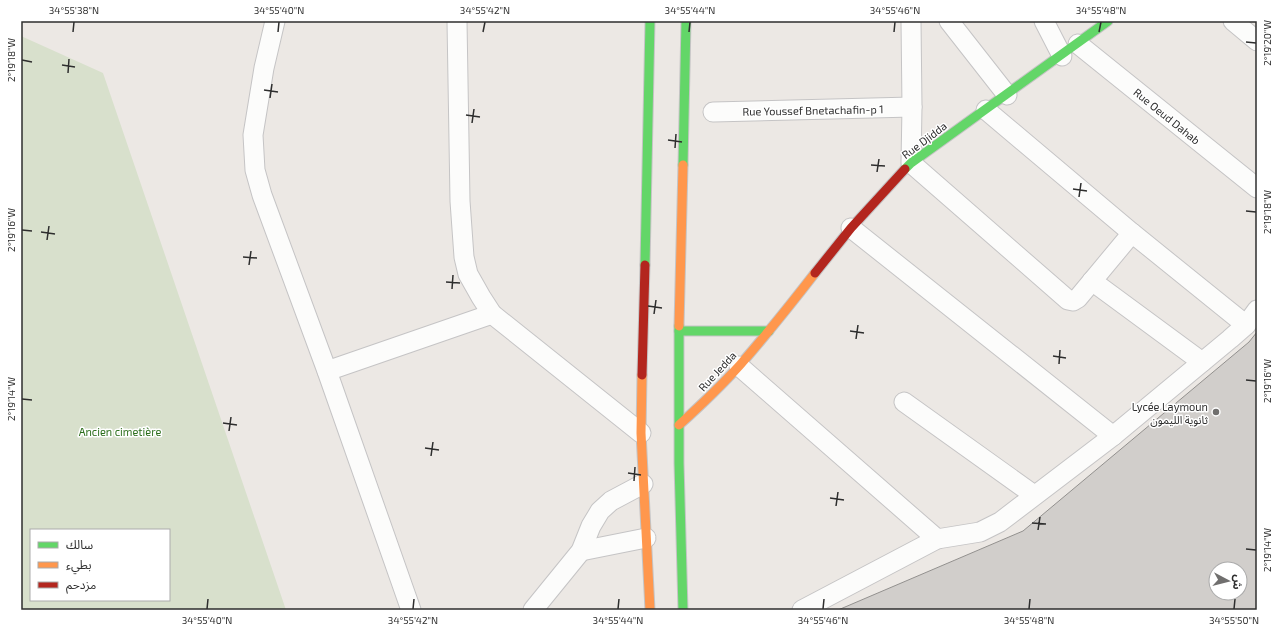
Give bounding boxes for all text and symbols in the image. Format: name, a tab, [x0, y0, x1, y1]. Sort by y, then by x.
text: 34°55'38"N	[49, 4, 99, 16]
text: 34°55'40"N	[254, 4, 304, 16]
text: 34°55'42"N	[460, 4, 510, 16]
text: 34°55'44"N	[665, 4, 715, 16]
text: 34°55'46"N	[870, 4, 920, 16]
text: 34°55'48"N	[1076, 4, 1126, 16]
text: 2°19'20"W	[1261, 20, 1273, 66]
text: 2°19'18"W	[5, 37, 17, 82]
street label: Rue Oeud Dahab	[1131, 85, 1203, 147]
street label: Rue Youssef Bnetachafin-p 1	[742, 102, 884, 118]
street label: Rue Djidda	[899, 119, 950, 162]
text: 2°19'18"W	[1261, 189, 1273, 234]
text: 2°19'16"W	[5, 208, 17, 252]
street label: Rue Jedda	[695, 348, 739, 394]
text: 2°19'16"W	[1261, 359, 1273, 403]
text: 2°19'14"W	[5, 376, 17, 421]
place label: Lycée Laymoun ثانوية الليمون	[1132, 400, 1208, 427]
marker: Lycée Laymoun ثانوية الليمون	[1211, 407, 1221, 417]
park label: Ancien cimetière	[79, 425, 161, 438]
text: 2°19'14"W	[1261, 527, 1273, 572]
legend	[30, 529, 170, 601]
text: سالك	[66, 537, 93, 551]
text: بطيء	[66, 557, 92, 575]
north arrow	[1208, 561, 1248, 601]
text: ش	[1230, 574, 1246, 591]
text: مزدحم	[66, 577, 96, 594]
text: 34°55'40"N	[182, 614, 232, 626]
text: 34°55'42"N	[388, 614, 438, 626]
text: 34°55'44"N	[593, 614, 643, 626]
text: 34°55'46"N	[798, 614, 848, 626]
text: 34°55'48"N	[1004, 614, 1054, 626]
text: 34°55'50"N	[1209, 614, 1259, 626]

